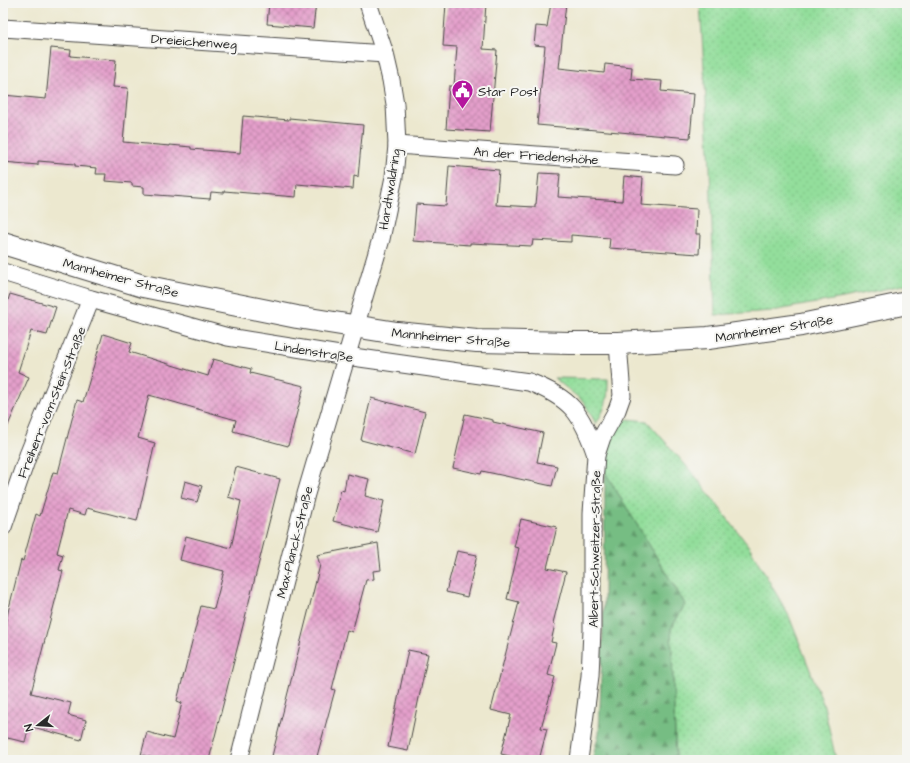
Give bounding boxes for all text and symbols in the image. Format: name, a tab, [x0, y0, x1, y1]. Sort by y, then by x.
street label: Dreieichenweg	[150, 30, 238, 55]
public building icon: Star Post	[449, 78, 475, 111]
place label: Star Post	[478, 83, 539, 101]
street label: An der Friedenshöhe	[473, 143, 599, 169]
street label: Hardtwaldring	[375, 147, 406, 231]
street label: Mannheimer Straße	[61, 254, 181, 302]
street label: Mannheimer Straße	[714, 311, 834, 347]
street label: Freiherr-vom-Stein-Straße	[13, 324, 91, 481]
street label: Mannheimer Straße	[391, 324, 511, 352]
street label: Lindenstraße	[273, 337, 355, 367]
street label: Albert-Schweitzer-Straße	[585, 470, 605, 628]
street label: Max-Planck-Straße	[272, 484, 318, 600]
north arrow	[18, 705, 58, 745]
text: N	[21, 722, 37, 733]

